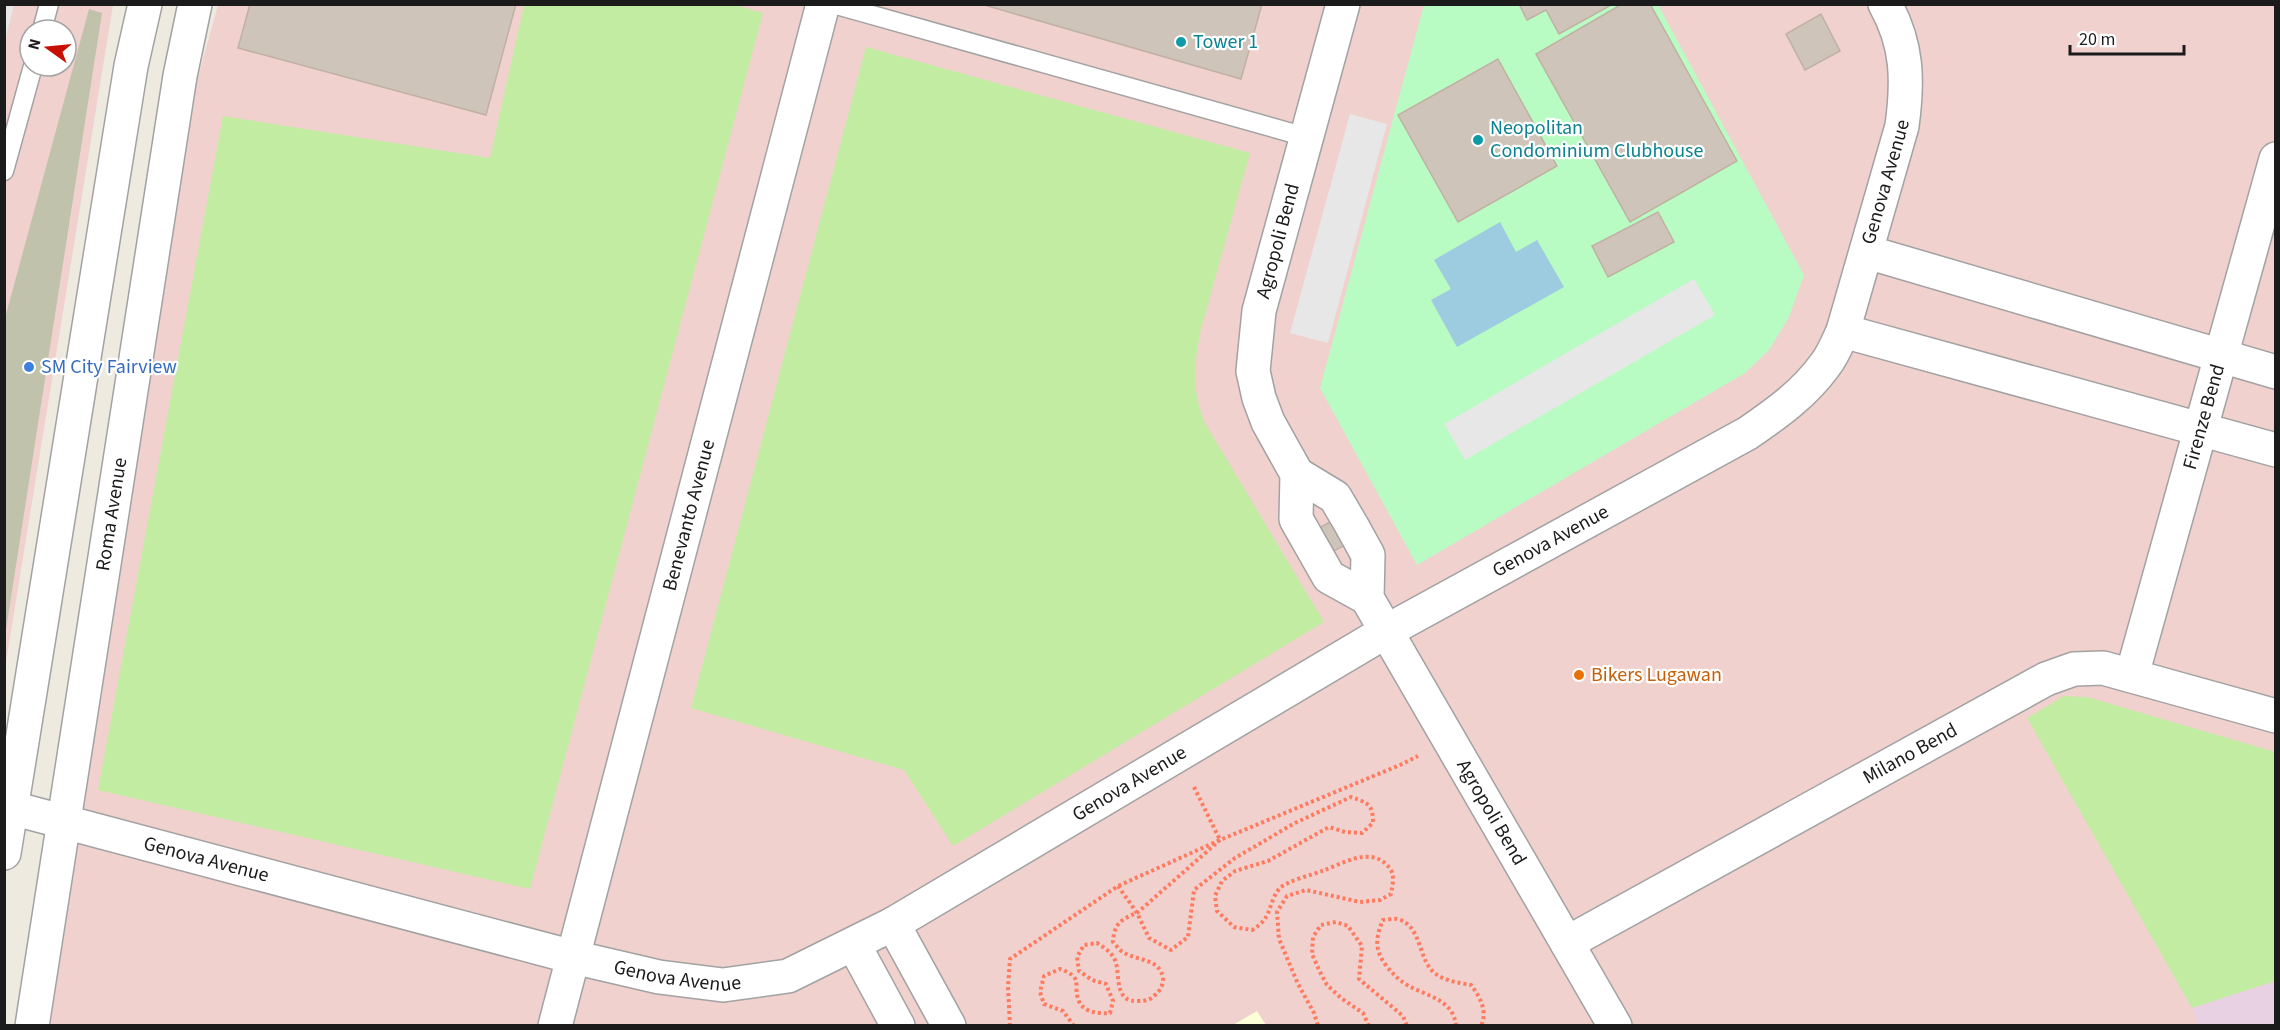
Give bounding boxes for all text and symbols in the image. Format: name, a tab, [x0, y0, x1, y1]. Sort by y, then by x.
north arrow	[18, 18, 78, 78]
scale bar	[2070, 18, 2184, 56]
text: 20 m	[2079, 27, 2115, 52]
place label: Tower 1	[1193, 28, 1258, 56]
marker: Tower 1	[1174, 35, 1188, 49]
text: N	[22, 36, 46, 52]
place label: Neopolitan Condominium Clubhouse	[1490, 114, 1703, 165]
street label: Genova Avenue	[1855, 118, 1917, 248]
marker: Neopolitan Condominium Clubhouse	[1471, 133, 1485, 147]
street label: Agropoli Bend	[1249, 180, 1307, 302]
place label: SM City Fairview	[41, 353, 177, 381]
marker: SM City Fairview	[22, 360, 36, 374]
street label: Firenze Bend	[2176, 361, 2232, 473]
street label: Benevanto Avenue	[656, 436, 722, 594]
street label: Roma Avenue	[89, 455, 134, 573]
street label: Genova Avenue	[1487, 498, 1614, 584]
place label: Bikers Lugawan	[1591, 661, 1722, 689]
marker: Bikers Lugawan	[1572, 668, 1586, 682]
street label: Milano Bend	[1858, 716, 1963, 791]
street label: Genova Avenue	[1067, 739, 1192, 829]
street label: Agropoli Bend	[1449, 754, 1533, 871]
street label: Genova Avenue	[140, 830, 272, 890]
street label: Genova Avenue	[611, 953, 743, 999]

